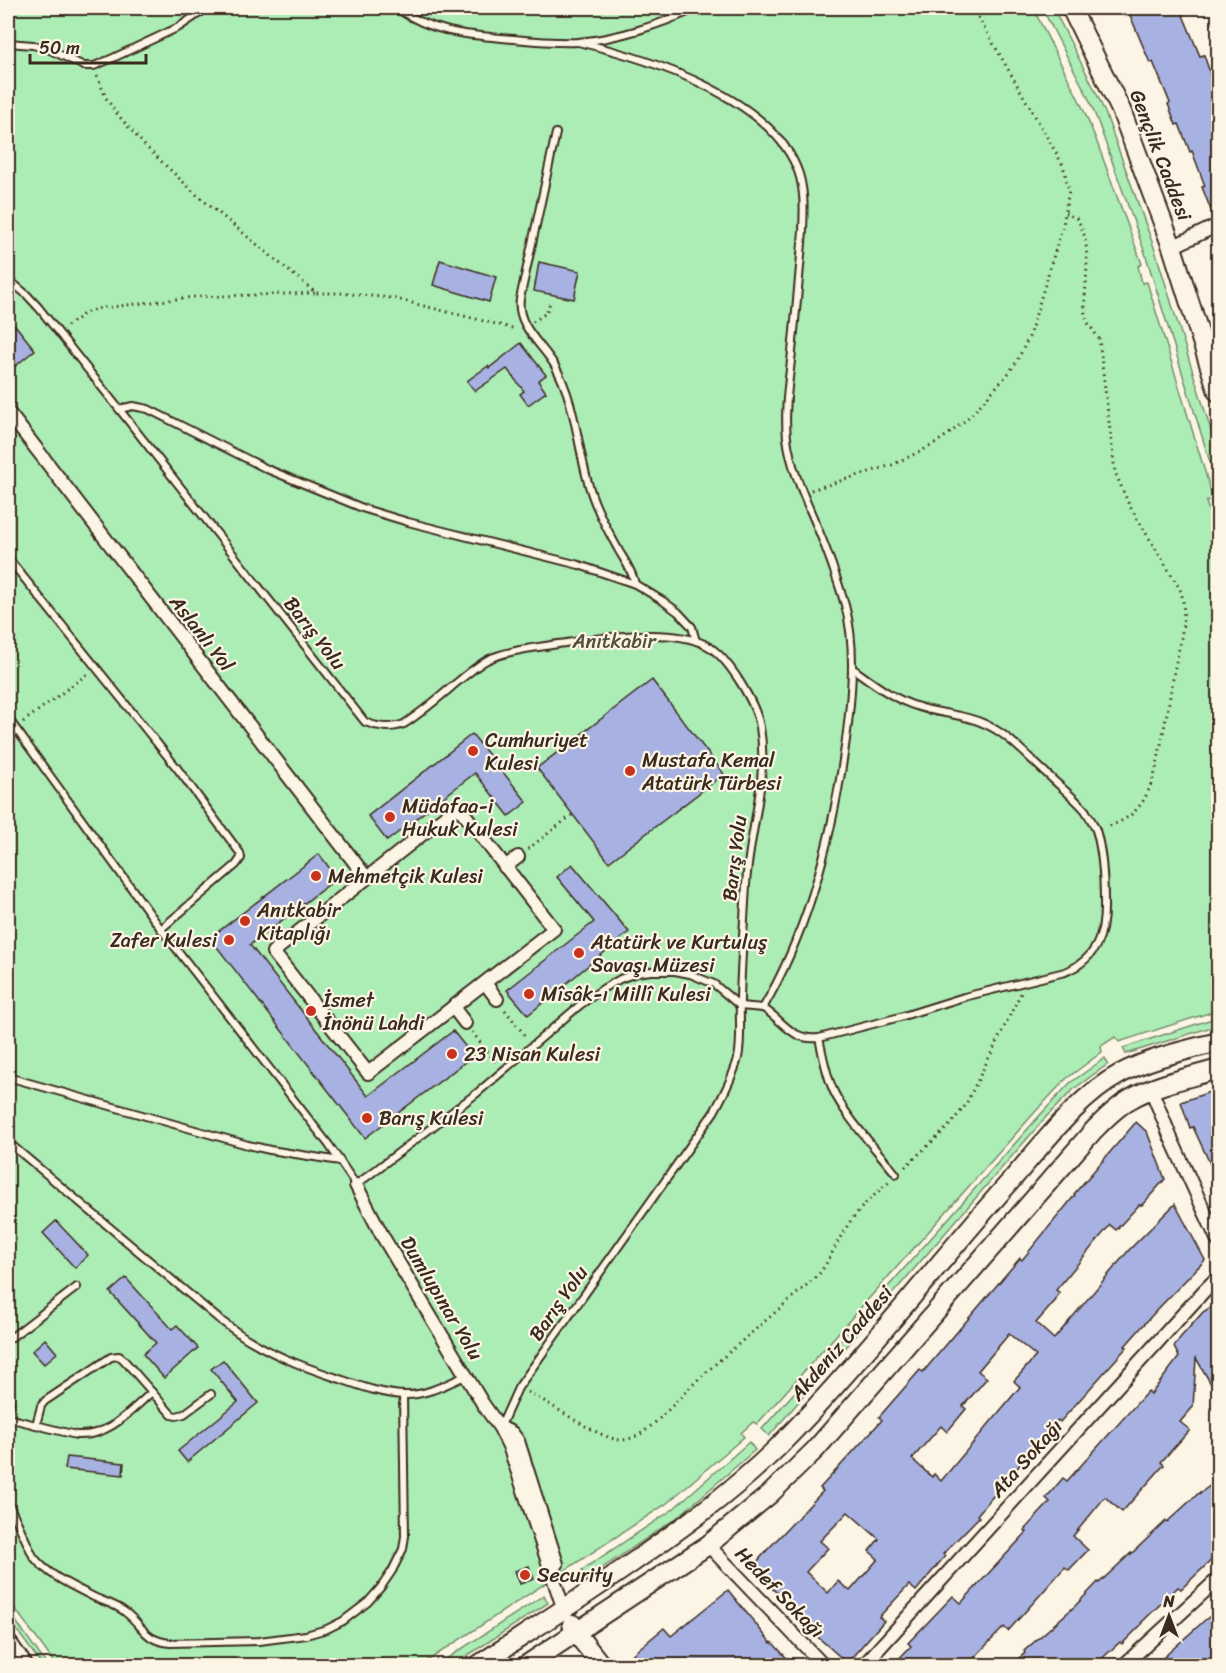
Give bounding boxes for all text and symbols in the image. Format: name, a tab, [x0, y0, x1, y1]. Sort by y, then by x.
scale bar	[30, 27, 146, 65]
text: 50 m	[39, 32, 80, 64]
street label: Gençlik Caddesi	[1119, 84, 1202, 227]
street label: Aslanlı Yol	[159, 586, 244, 681]
street label: Barış Yolu	[274, 589, 355, 678]
park label: Anıtkabir	[571, 624, 657, 659]
place label: Cumhuriyet Kulesi	[485, 723, 588, 781]
place label: Mustafa Kemal Atatürk Türbesi	[641, 743, 783, 801]
marker: Cumhuriyet Kulesi	[466, 744, 480, 758]
marker: Mustafa Kemal Atatürk Türbesi	[623, 764, 637, 778]
place label: Müdafaa-i Hukuk Kulesi	[402, 789, 519, 847]
marker: Müdafaa-i Hukuk Kulesi	[383, 810, 397, 824]
street label: Barış Yolu	[712, 813, 757, 903]
place label: Mehmetçik Kulesi	[328, 859, 483, 894]
marker: Mehmetçik Kulesi	[309, 869, 323, 883]
place label: Anıtkabir Kitaplığı	[256, 893, 342, 951]
marker: Anıtkabir Kitaplığı	[238, 914, 252, 928]
place label: Zafer Kulesi	[110, 923, 218, 958]
place label: Atatürk ve Kurtuluş Savaşı Müzesi	[590, 925, 768, 983]
marker: Zafer Kulesi	[222, 933, 236, 947]
marker: Atatürk ve Kurtuluş Savaşı Müzesi	[572, 946, 586, 960]
place label: Mîsâk-ı Millî Kulesi	[541, 977, 712, 1012]
place label: İsmet İnönü Lahdi	[322, 983, 426, 1041]
marker: Mîsâk-ı Millî Kulesi	[522, 987, 536, 1001]
marker: İsmet İnönü Lahdi	[304, 1004, 318, 1018]
place label: 23 Nisan Kulesi	[464, 1037, 601, 1072]
marker: 23 Nisan Kulesi	[445, 1047, 459, 1061]
place label: Barış Kulesi	[379, 1101, 484, 1136]
marker: Barış Kulesi	[360, 1111, 374, 1125]
street label: Dumlupınar Yolu	[391, 1229, 493, 1368]
street label: Barış Yolu	[519, 1258, 598, 1349]
street label: Akdeniz Caddesi	[780, 1276, 903, 1410]
street label: Ata Sokağı	[981, 1411, 1072, 1506]
street label: Hedef Sokağı	[726, 1538, 833, 1647]
place label: Security	[537, 1558, 613, 1593]
marker: Security	[518, 1568, 532, 1582]
north arrow	[1139, 1586, 1199, 1646]
text: N	[1162, 1587, 1175, 1616]

